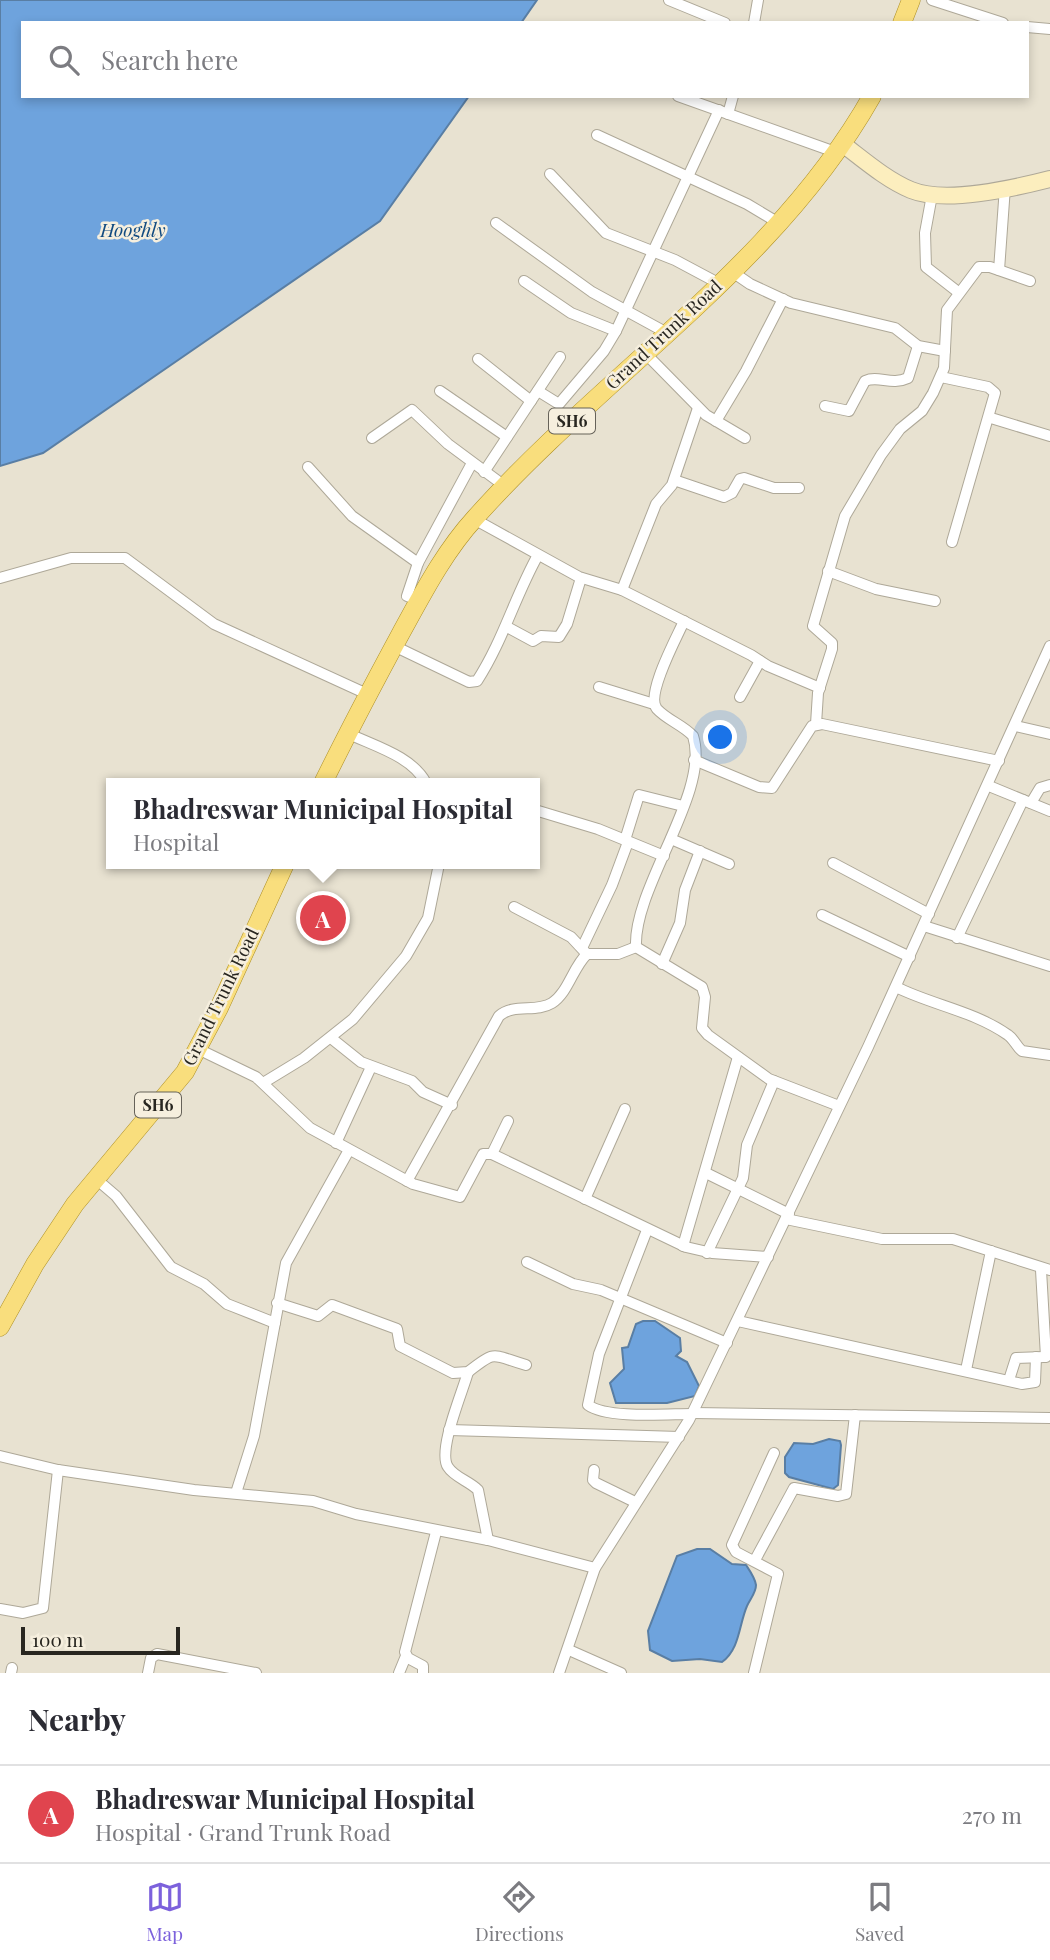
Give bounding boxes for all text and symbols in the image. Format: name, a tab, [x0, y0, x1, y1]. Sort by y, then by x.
search box	[21, 21, 1029, 98]
icon: search	[45, 41, 83, 79]
text: Search here	[101, 42, 238, 77]
water label: Hooghly	[99, 216, 166, 242]
street label: Grand Trunk Road	[600, 274, 727, 394]
road number: SH6	[549, 408, 595, 434]
your location	[703, 720, 737, 754]
popup	[106, 778, 540, 869]
text: Bhadreswar Municipal Hospital	[133, 791, 513, 826]
text: Hospital	[133, 826, 219, 857]
pin: A	[300, 892, 346, 944]
street label: Grand Trunk Road	[176, 923, 264, 1069]
road number: SH6	[135, 1092, 181, 1118]
scale bar	[21, 1624, 180, 1656]
text: 100 m	[32, 1626, 83, 1652]
text: Nearby	[28, 1699, 126, 1739]
text: Bhadreswar Municipal Hospital	[95, 1781, 475, 1816]
text: A	[43, 1799, 59, 1830]
text: 270 m	[962, 1799, 1022, 1830]
text: Hospital · Grand Trunk Road	[95, 1816, 391, 1847]
tab: Map	[146, 1878, 184, 1946]
tab: Directions	[475, 1878, 564, 1946]
tab: Saved	[855, 1878, 904, 1946]

